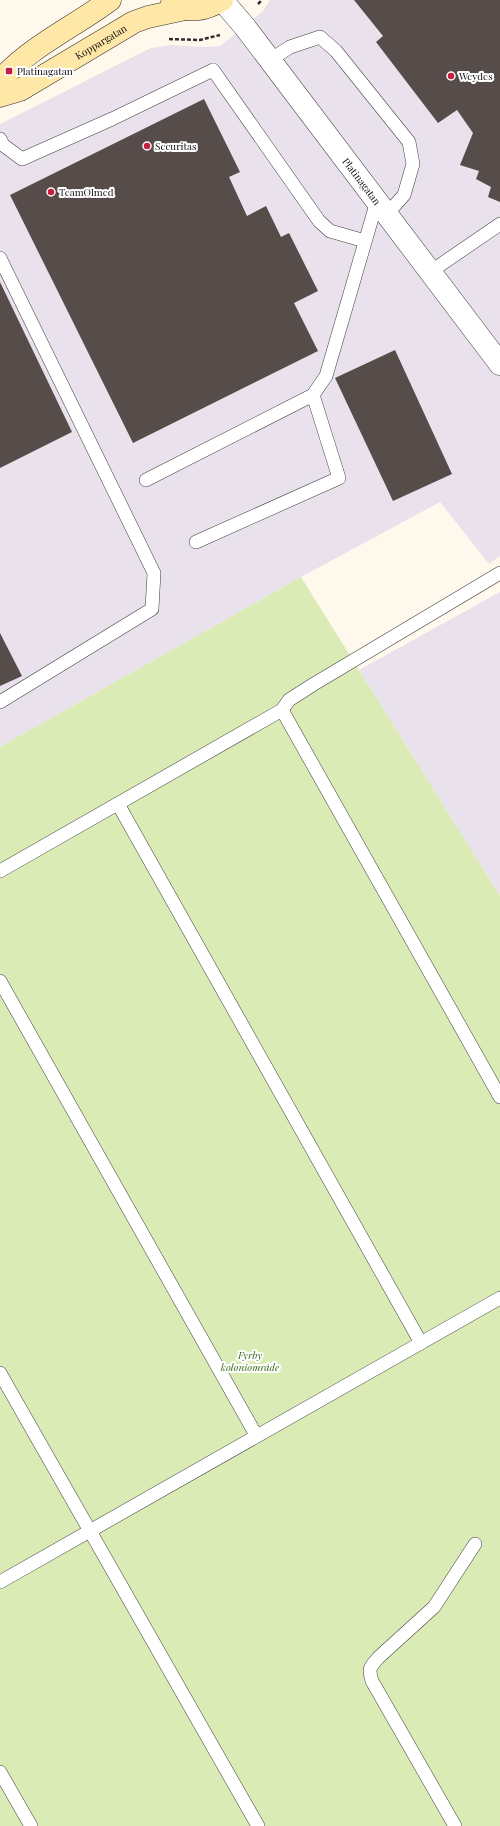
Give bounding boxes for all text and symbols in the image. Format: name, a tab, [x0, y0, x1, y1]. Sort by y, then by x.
street label: Koppargatan	[72, 21, 129, 63]
place label: Platinagatan	[17, 64, 73, 78]
marker: Platinagatan	[4, 66, 14, 76]
place label: Weydes	[458, 69, 493, 83]
marker: Weydes	[446, 71, 456, 81]
place label: Securitas	[155, 139, 197, 153]
marker: Securitas	[142, 141, 152, 151]
street label: Platinagatan	[339, 155, 384, 208]
place label: TeamOlmed	[59, 185, 114, 199]
marker: TeamOlmed	[46, 187, 56, 197]
park label: Fyrby koloniområde	[220, 1348, 280, 1374]

